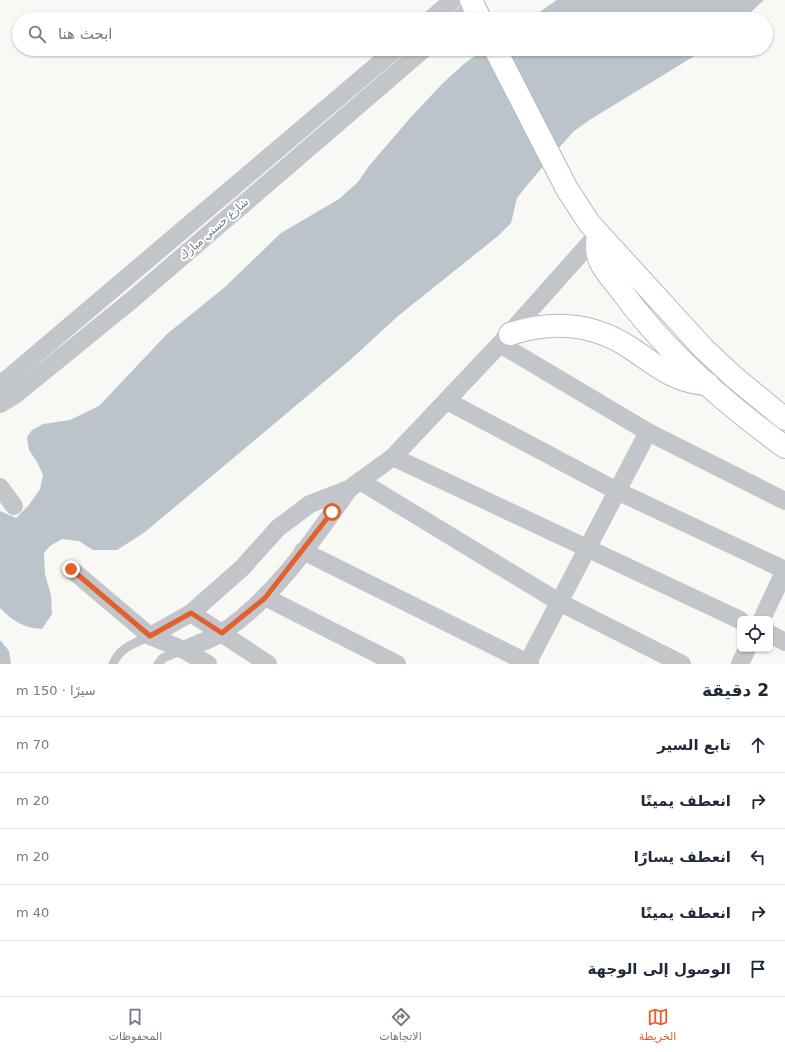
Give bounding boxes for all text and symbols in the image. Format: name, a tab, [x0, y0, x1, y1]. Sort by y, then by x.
search box	[12, 12, 773, 56]
icon: search	[26, 23, 48, 45]
text: ابحث هنا	[58, 25, 113, 43]
street label: شارع حسني مبارك	[177, 195, 251, 263]
route start	[323, 503, 341, 521]
route end	[62, 560, 80, 578]
map controls	[737, 616, 773, 652]
button: locate	[737, 616, 773, 652]
text: 2 دقيقة	[702, 680, 769, 700]
text: سيرًا · 150 m	[16, 683, 96, 698]
icon: ahead	[747, 734, 769, 756]
text: تابع السير	[657, 736, 731, 754]
text: 70 m	[16, 737, 49, 752]
icon: right	[747, 790, 769, 812]
text: انعطف يمينًا	[640, 792, 731, 810]
text: 20 m	[16, 793, 49, 808]
icon: left	[747, 846, 769, 868]
text: انعطف يسارًا	[634, 848, 731, 866]
text: 20 m	[16, 849, 49, 864]
icon: right	[747, 902, 769, 924]
text: انعطف يمينًا	[640, 904, 731, 922]
text: 40 m	[16, 905, 49, 920]
icon: arrive	[747, 958, 769, 980]
text: الوصول إلى الوجهة	[588, 960, 731, 978]
tab: المحفوظات	[109, 1006, 162, 1043]
tab: الاتجاهات	[379, 1006, 422, 1043]
tab: الخريطة	[639, 1006, 676, 1043]

